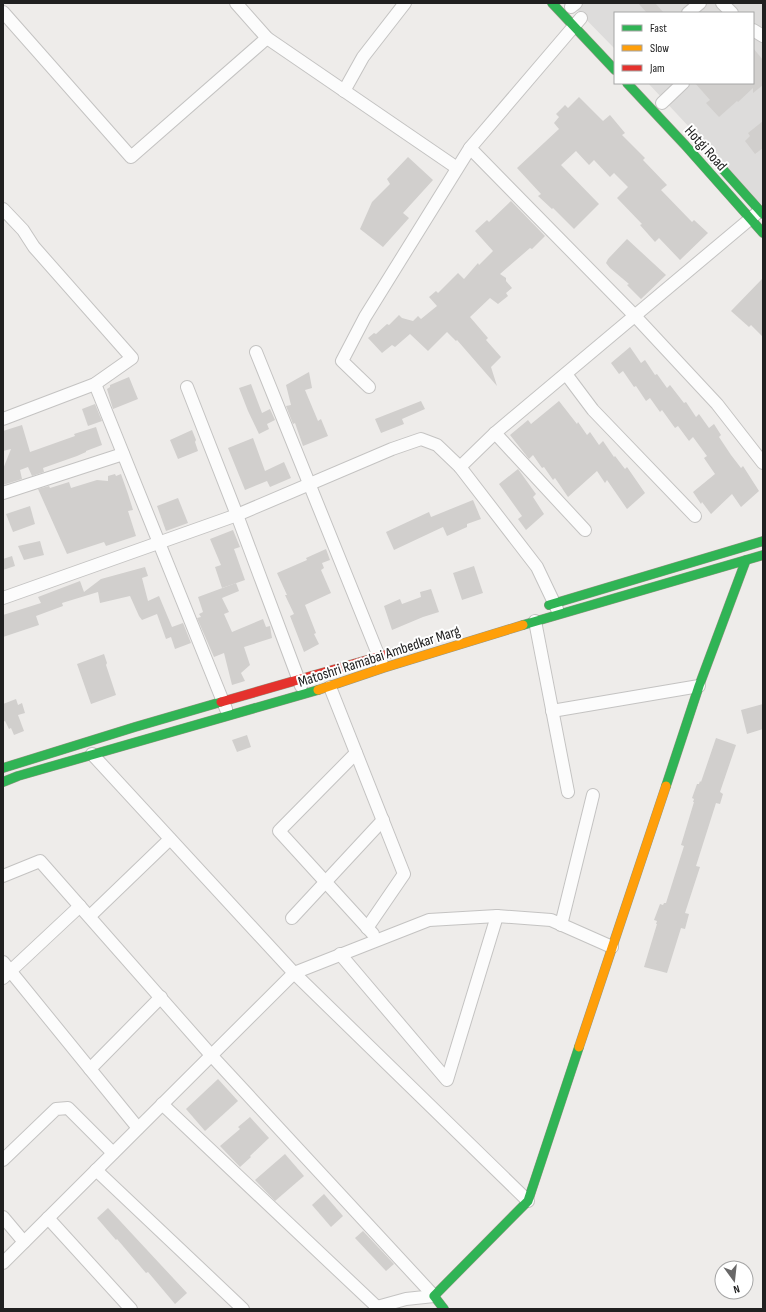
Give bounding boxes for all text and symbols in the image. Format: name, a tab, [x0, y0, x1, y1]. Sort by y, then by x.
legend	[614, 12, 754, 84]
text: Fast	[650, 21, 667, 36]
text: Slow	[650, 41, 669, 56]
text: Jam	[649, 61, 665, 76]
street label: Hotgi Road	[680, 122, 731, 175]
street label: Matoshri Ramabai Ambedkar Marg	[296, 621, 463, 692]
north arrow	[714, 1260, 754, 1300]
text: N	[732, 1282, 741, 1296]

